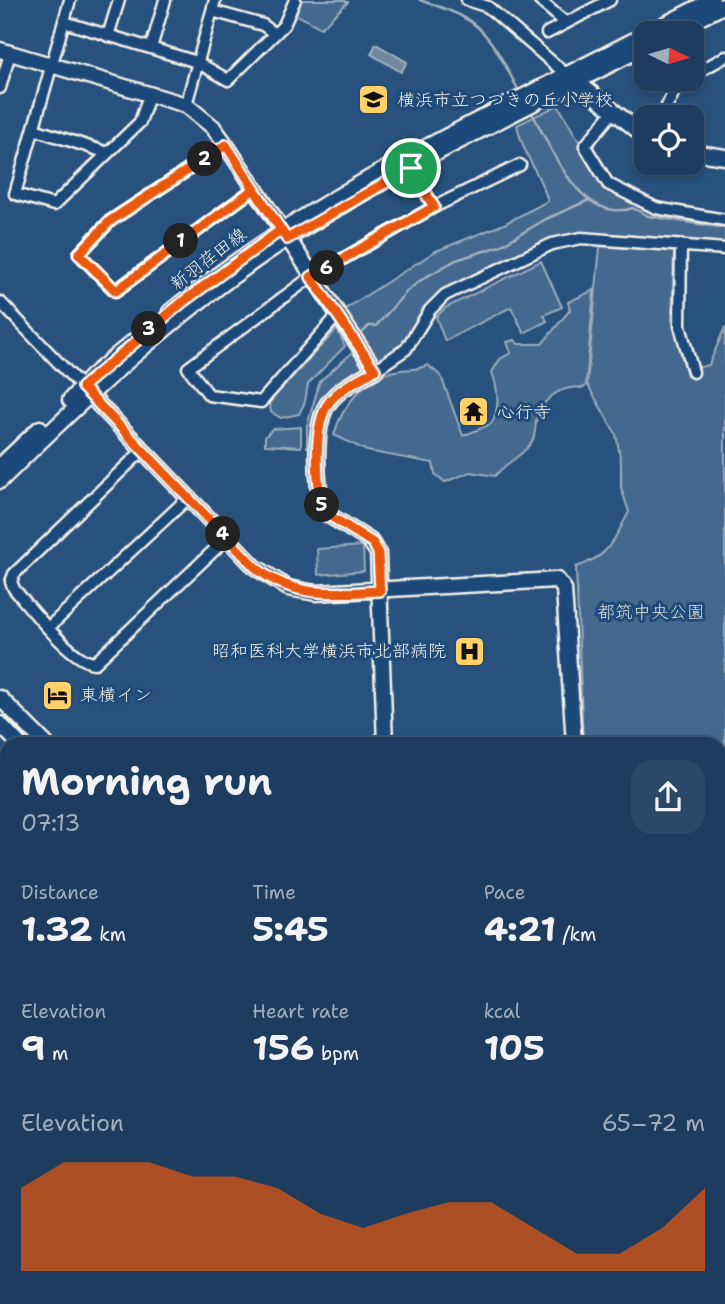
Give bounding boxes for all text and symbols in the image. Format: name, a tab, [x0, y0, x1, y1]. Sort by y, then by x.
north arrow	[634, 21, 704, 91]
map controls	[634, 21, 704, 175]
school or university icon: 横浜市立つづきの丘小学校	[357, 83, 391, 117]
place label: 横浜市立つづきの丘小学校	[397, 88, 613, 112]
button: locate	[634, 105, 704, 175]
pin	[381, 138, 441, 198]
pin: 2	[188, 142, 222, 176]
text: 2	[198, 146, 211, 171]
icon: arrive	[392, 149, 430, 187]
street label: 新羽荏田線	[165, 222, 251, 296]
pin: 1	[164, 224, 198, 258]
text: 1	[176, 228, 185, 253]
pin: 6	[310, 250, 344, 286]
text: 6	[320, 255, 333, 280]
pin: 3	[132, 312, 166, 346]
text: 3	[142, 316, 155, 341]
temple icon: 心行寺	[457, 395, 491, 429]
place label: 心行寺	[497, 400, 551, 424]
pin: 5	[304, 488, 340, 522]
text: 5	[316, 492, 327, 517]
pin: 4	[206, 516, 241, 552]
text: 4	[216, 521, 229, 546]
park label: 都筑中央公園	[597, 600, 705, 624]
hospital icon: 昭和医科大学横浜市北部病院	[452, 634, 486, 668]
place label: 昭和医科大学横浜市北部病院	[212, 639, 446, 663]
hotel icon: 東横イン	[40, 678, 74, 712]
place label: 東横イン	[80, 683, 152, 707]
text: Morning run	[21, 756, 272, 807]
button: share	[631, 760, 705, 834]
text: 07:13	[21, 808, 80, 838]
text: Distance	[21, 880, 99, 905]
text: Time	[252, 880, 296, 905]
text: Pace	[484, 880, 525, 905]
text: 1.32	[21, 905, 93, 952]
text: 5:45	[252, 905, 329, 952]
text: 4:21	[484, 905, 556, 952]
text: km	[93, 922, 126, 947]
text: /km	[556, 922, 597, 947]
text: Elevation	[21, 999, 106, 1024]
text: Heart rate	[252, 999, 349, 1024]
text: kcal	[484, 999, 521, 1024]
text: 9	[21, 1024, 46, 1071]
text: 156	[252, 1024, 315, 1071]
text: 105	[484, 1024, 545, 1071]
text: m	[46, 1041, 68, 1066]
text: bpm	[315, 1041, 359, 1066]
text: Elevation	[21, 1108, 124, 1138]
text: 65–72 m	[602, 1108, 705, 1138]

